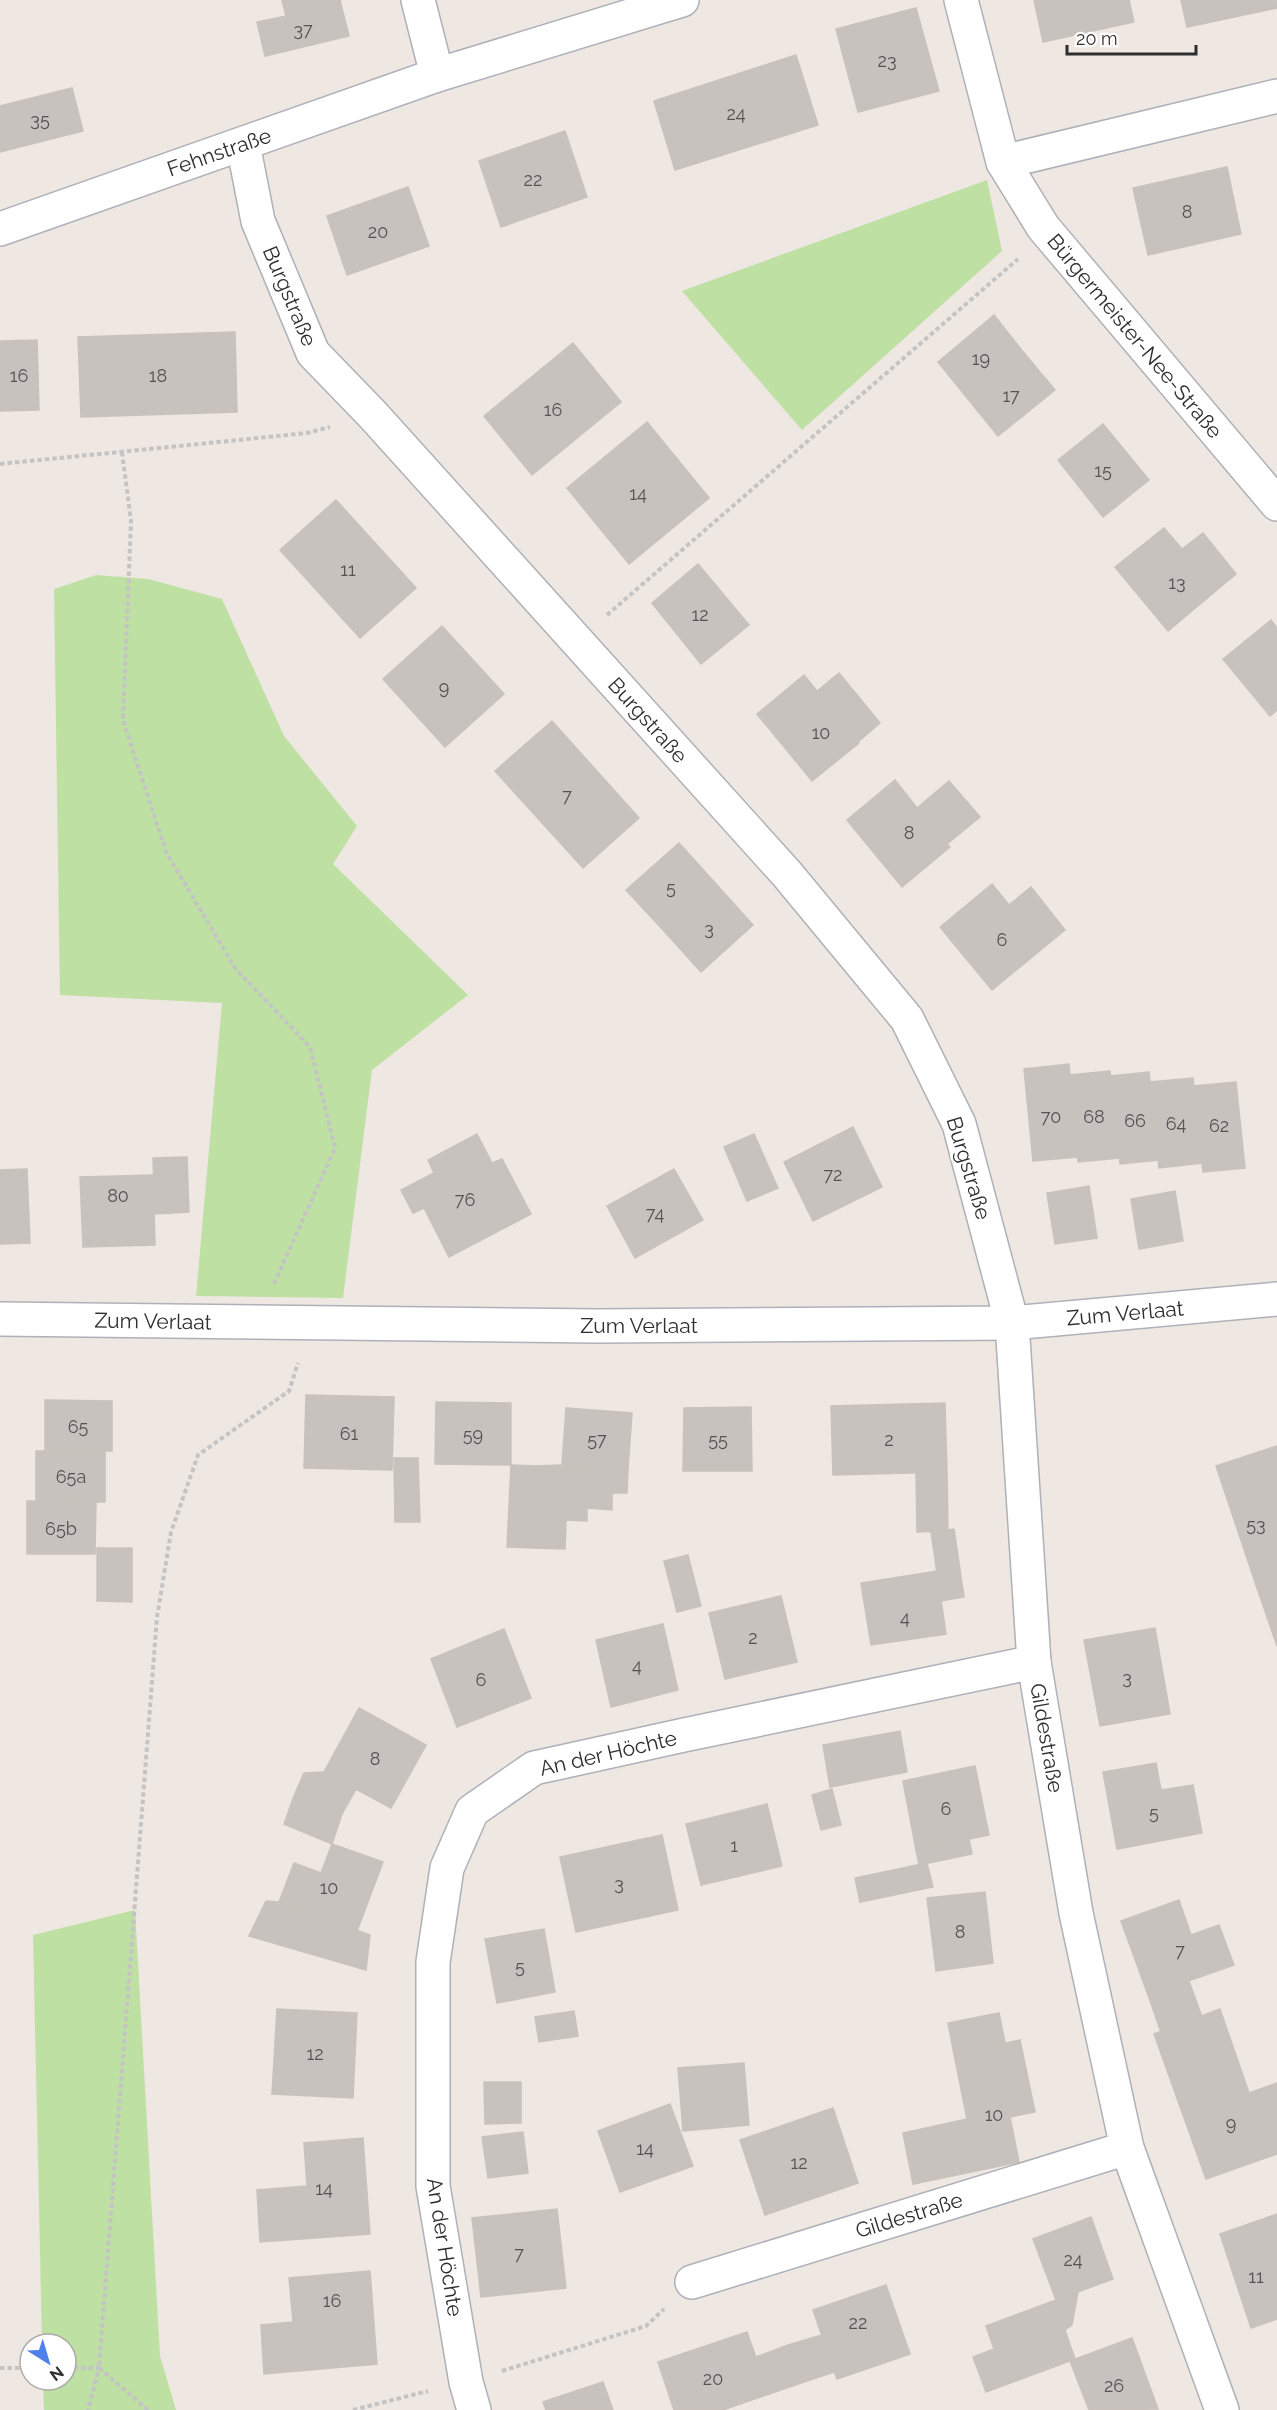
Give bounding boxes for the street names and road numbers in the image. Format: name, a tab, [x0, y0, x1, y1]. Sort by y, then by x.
street label: Fehnstraße	[164, 123, 274, 181]
street label: Bürgermeister-Nee-Straße	[1042, 229, 1228, 443]
street label: Burgstraße	[258, 242, 322, 350]
street label: Burgstraße	[603, 672, 693, 768]
street label: Burgstraße	[941, 1113, 997, 1223]
street label: Zum Verlaat	[1065, 1295, 1185, 1331]
street label: Zum Verlaat	[94, 1307, 212, 1335]
street label: Zum Verlaat	[580, 1313, 698, 1338]
street label: Gildestraße	[1025, 1681, 1069, 1795]
street label: An der Höchte	[537, 1725, 679, 1781]
street label: An der Höchte	[422, 2176, 468, 2318]
street label: Gildestraße	[852, 2187, 966, 2243]

